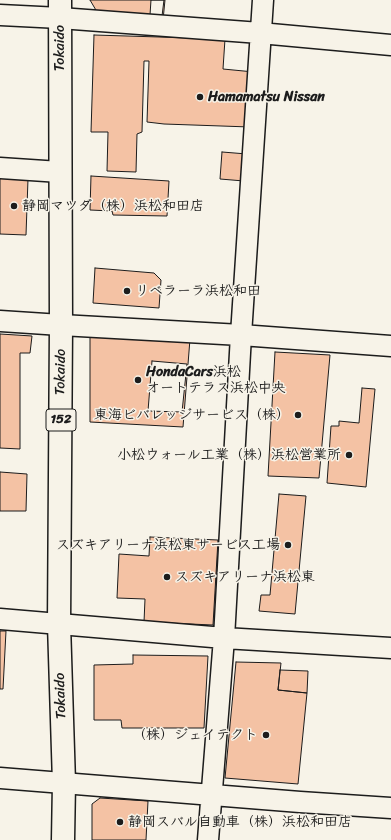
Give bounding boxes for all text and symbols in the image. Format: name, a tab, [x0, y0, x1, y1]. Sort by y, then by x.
street label: Tokaido	[52, 25, 68, 71]
place label: Hamamatsu Nissan	[208, 89, 325, 105]
marker: Hamamatsu Nissan	[195, 92, 205, 102]
place label: 静岡マツダ（株）浜松和田店	[22, 198, 204, 214]
marker: 静岡マツダ（株）浜松和田店	[9, 201, 19, 211]
place label: リベラーラ浜松和田	[135, 283, 261, 299]
marker: リベラーラ浜松和田	[122, 286, 132, 296]
street label: Tokaido	[52, 349, 70, 395]
place label: HondaCars浜松 オートテラス浜松中央	[146, 364, 286, 396]
marker: HondaCars浜松 オートテラス浜松中央	[133, 375, 143, 385]
place label: 東海ビバレッジサービス（株）	[94, 407, 290, 423]
road number: 152	[46, 409, 76, 431]
marker: 東海ビバレッジサービス（株）	[293, 410, 303, 420]
place label: 小松ウォール工業（株）浜松営業所	[117, 447, 341, 463]
marker: 小松ウォール工業（株）浜松営業所	[344, 450, 354, 460]
place label: スズキアリーナ浜松東サービス工場	[56, 537, 280, 553]
marker: スズキアリーナ浜松東サービス工場	[283, 540, 293, 550]
place label: スズキアリーナ浜松東	[175, 569, 315, 585]
marker: スズキアリーナ浜松東	[162, 572, 172, 582]
street label: Tokaido	[52, 672, 70, 720]
place label: （株）ジェイテクト	[132, 727, 258, 743]
marker: （株）ジェイテクト	[261, 730, 271, 740]
place label: 静岡スバル自動車（株）浜松和田店	[128, 814, 352, 830]
marker: 静岡スバル自動車（株）浜松和田店	[115, 817, 125, 827]

